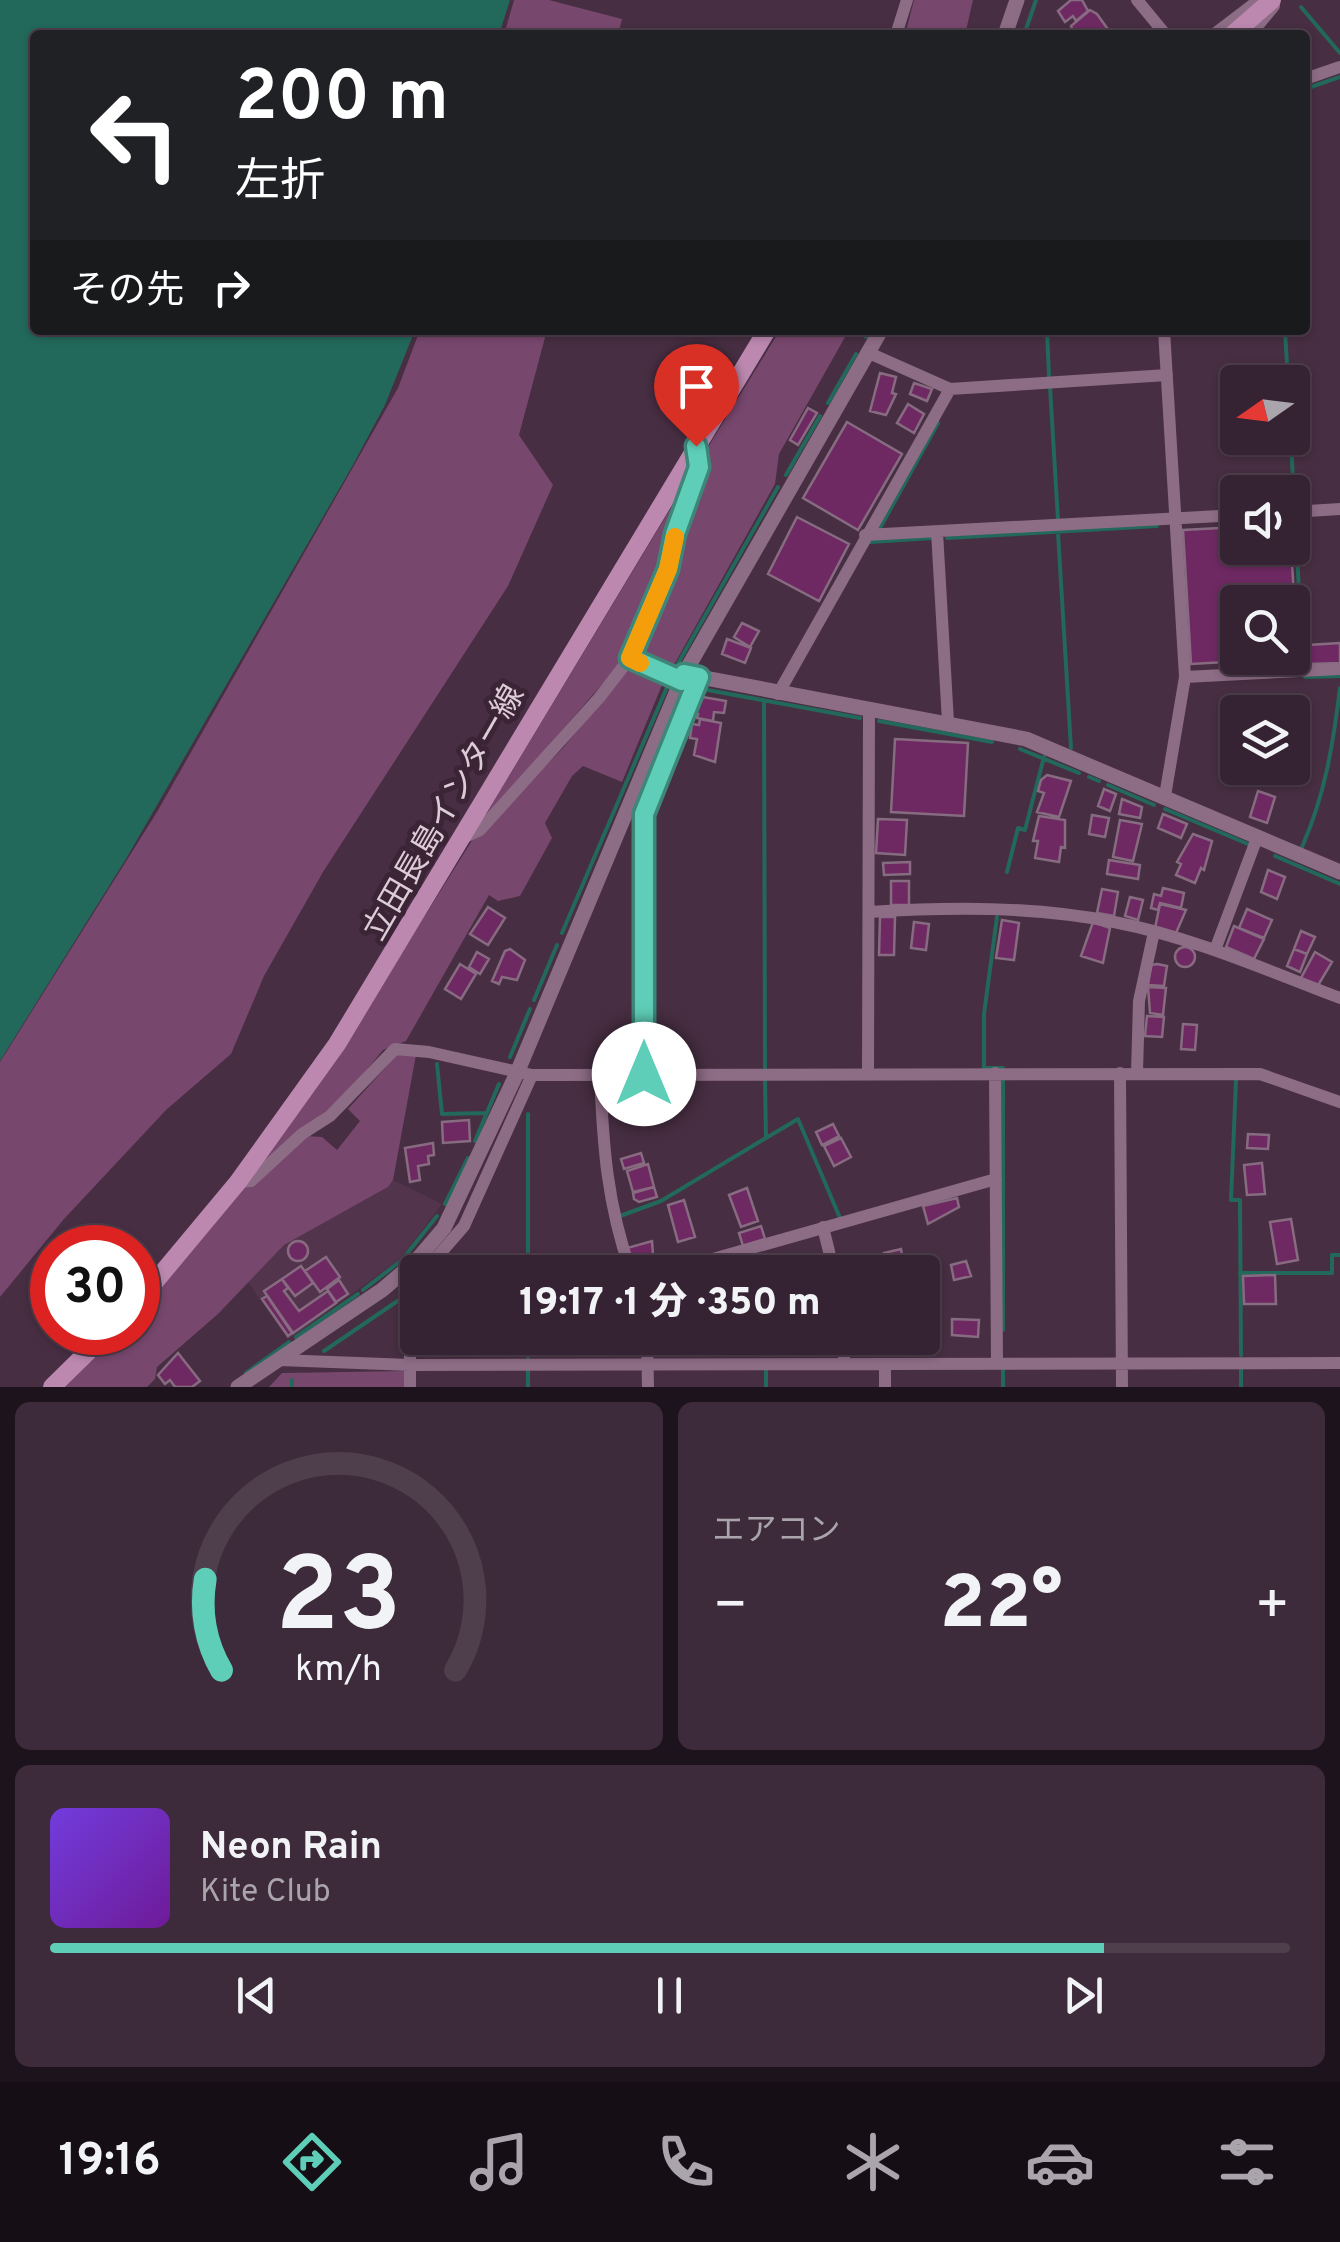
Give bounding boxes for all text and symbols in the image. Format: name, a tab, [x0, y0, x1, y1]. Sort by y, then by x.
text: 200 m	[235, 56, 449, 145]
icon: left	[70, 70, 200, 200]
text: 左折	[235, 155, 325, 212]
icon: right	[204, 260, 259, 315]
text: その先	[70, 268, 184, 317]
pin	[654, 344, 739, 447]
icon: arrive	[669, 359, 724, 414]
north arrow	[1220, 365, 1310, 455]
map controls	[1220, 365, 1310, 785]
button: sound	[1220, 475, 1310, 565]
button: search	[1220, 585, 1310, 675]
street label: 立田長島インター線	[356, 679, 535, 948]
button: layers	[1220, 695, 1310, 785]
position arrow	[592, 1022, 696, 1126]
speed limit sign: 30	[30, 1225, 160, 1355]
text: 19:17 · 1 分 · 350 m	[519, 1280, 821, 1329]
text: エアコン	[713, 1512, 841, 1552]
text: 23	[276, 1536, 402, 1668]
text: 22°	[940, 1560, 1063, 1655]
text: −	[713, 1573, 748, 1643]
text: +	[1255, 1573, 1290, 1643]
text: km/h	[295, 1648, 382, 1694]
text: Neon Rain	[200, 1824, 382, 1873]
text: Kite Club	[200, 1873, 331, 1913]
icon: previous	[229, 1968, 284, 2023]
icon: pause	[642, 1968, 697, 2023]
icon: next	[1056, 1968, 1111, 2023]
icon: directions	[277, 2127, 347, 2197]
icon: music	[464, 2127, 534, 2197]
icon: phone	[651, 2127, 721, 2197]
icon: climate	[838, 2127, 908, 2197]
icon: car	[1025, 2127, 1095, 2197]
icon: filters	[1212, 2127, 1282, 2197]
text: 19:16	[58, 2134, 161, 2191]

